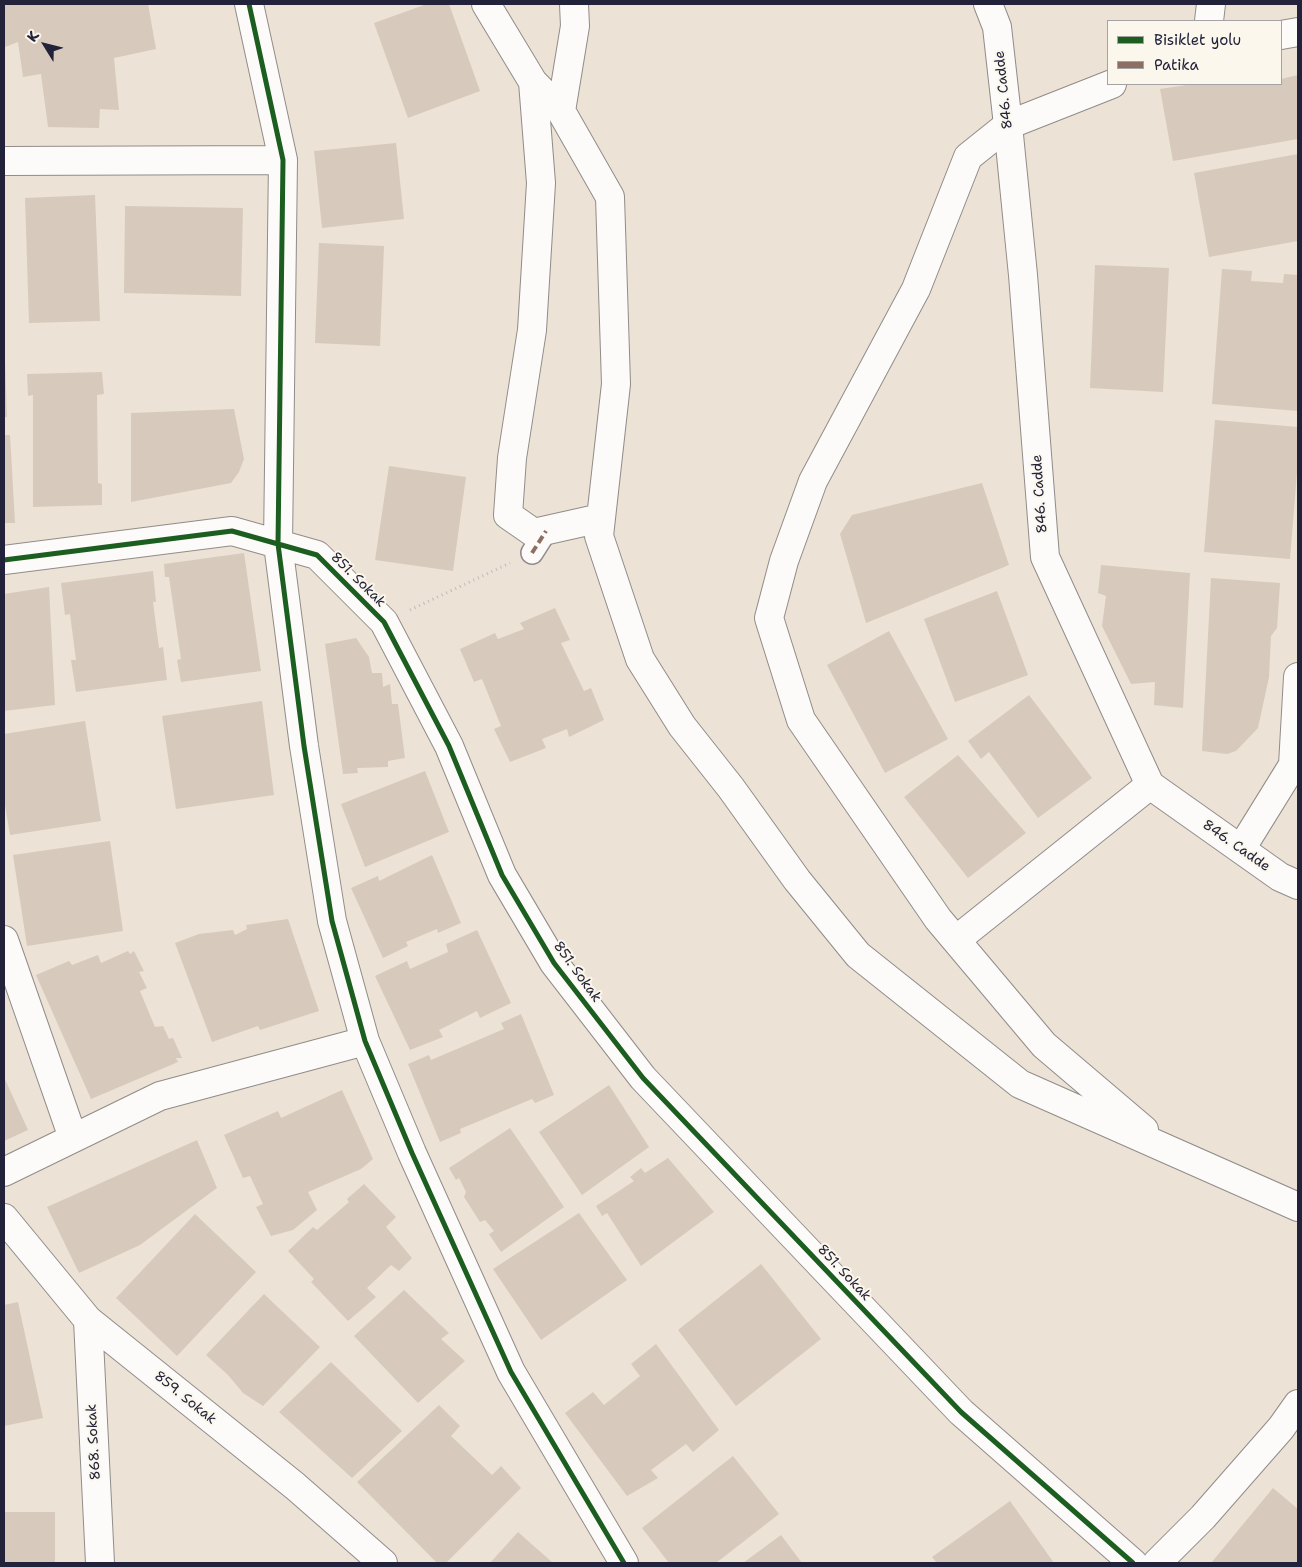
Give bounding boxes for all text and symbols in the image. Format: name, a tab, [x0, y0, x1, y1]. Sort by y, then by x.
north arrow	[20, 20, 70, 70]
legend	[1107, 20, 1282, 85]
text: K	[23, 27, 43, 45]
text: Bisiklet yolu	[1154, 30, 1241, 50]
street label: 846. Cadde	[992, 50, 1016, 130]
text: Patika	[1154, 55, 1199, 75]
street label: 846. Cadde	[1029, 454, 1051, 534]
street label: 851. Sokak	[327, 549, 389, 611]
street label: 846. Cadde	[1199, 817, 1273, 875]
street label: 851. Sokak	[549, 938, 605, 1006]
street label: 851. Sokak	[814, 1241, 874, 1305]
street label: 859. Sokak	[150, 1368, 220, 1428]
street label: 868. Sokak	[84, 1403, 104, 1481]

